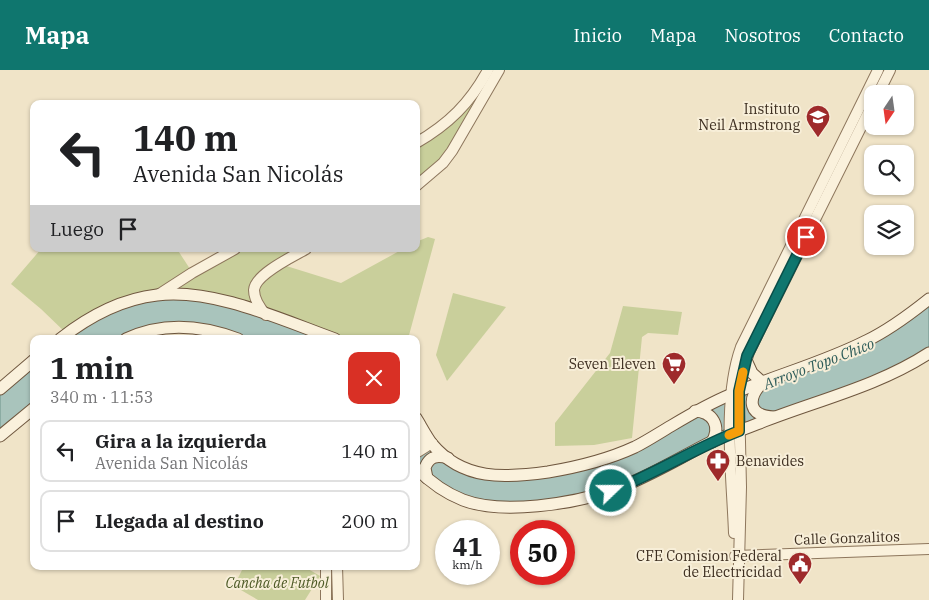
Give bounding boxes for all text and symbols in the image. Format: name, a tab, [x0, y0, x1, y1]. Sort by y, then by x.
text: Mapa	[25, 19, 89, 51]
text: Inicio	[574, 24, 622, 47]
text: Mapa	[650, 24, 697, 47]
text: Nosotros	[725, 24, 801, 47]
text: Contacto	[829, 24, 904, 47]
north arrow	[864, 85, 914, 135]
map controls	[864, 85, 914, 255]
place label: Instituto Neil Armstrong	[698, 100, 800, 134]
school or university icon: Instituto Neil Armstrong	[805, 104, 831, 138]
text: 140 m	[133, 115, 238, 161]
icon: left	[50, 120, 115, 185]
button: search	[864, 145, 914, 195]
text: Avenida San Nicolás	[133, 159, 343, 188]
button: layers	[864, 205, 914, 255]
icon: arrive	[114, 215, 142, 243]
pin	[785, 216, 827, 258]
text: Luego	[50, 217, 104, 241]
icon: arrive	[792, 223, 820, 251]
water label: Arroyo Topo Chico	[760, 334, 877, 394]
text: 1 min	[50, 348, 134, 387]
supermarket icon: Seven Eleven	[661, 351, 687, 385]
button: close	[348, 352, 400, 404]
place label: Seven Eleven	[569, 355, 656, 373]
text: 340 m · 11:53	[50, 387, 153, 407]
text: Gira a la izquierda	[95, 429, 267, 453]
icon: left	[52, 437, 80, 465]
text: 140 m	[341, 439, 398, 463]
pharmacy icon: Benavides	[705, 448, 731, 482]
place label: Benavides	[736, 452, 804, 470]
text: Avenida San Nicolás	[95, 453, 248, 473]
position arrow	[584, 464, 636, 516]
icon: arrive	[52, 507, 80, 535]
text: Llegada al destino	[95, 509, 264, 533]
text: 200 m	[341, 509, 398, 533]
speed limit sign: 50	[510, 520, 575, 585]
street label: Calle Gonzalitos	[794, 527, 900, 549]
text: 41	[452, 530, 483, 563]
place label: CFE Comision Federal de Electricidad	[636, 547, 782, 581]
public building icon: CFE Comision Federal de Electricidad	[787, 551, 813, 585]
text: km/h	[452, 557, 483, 572]
park label: Cancha de Futbol	[225, 574, 330, 592]

